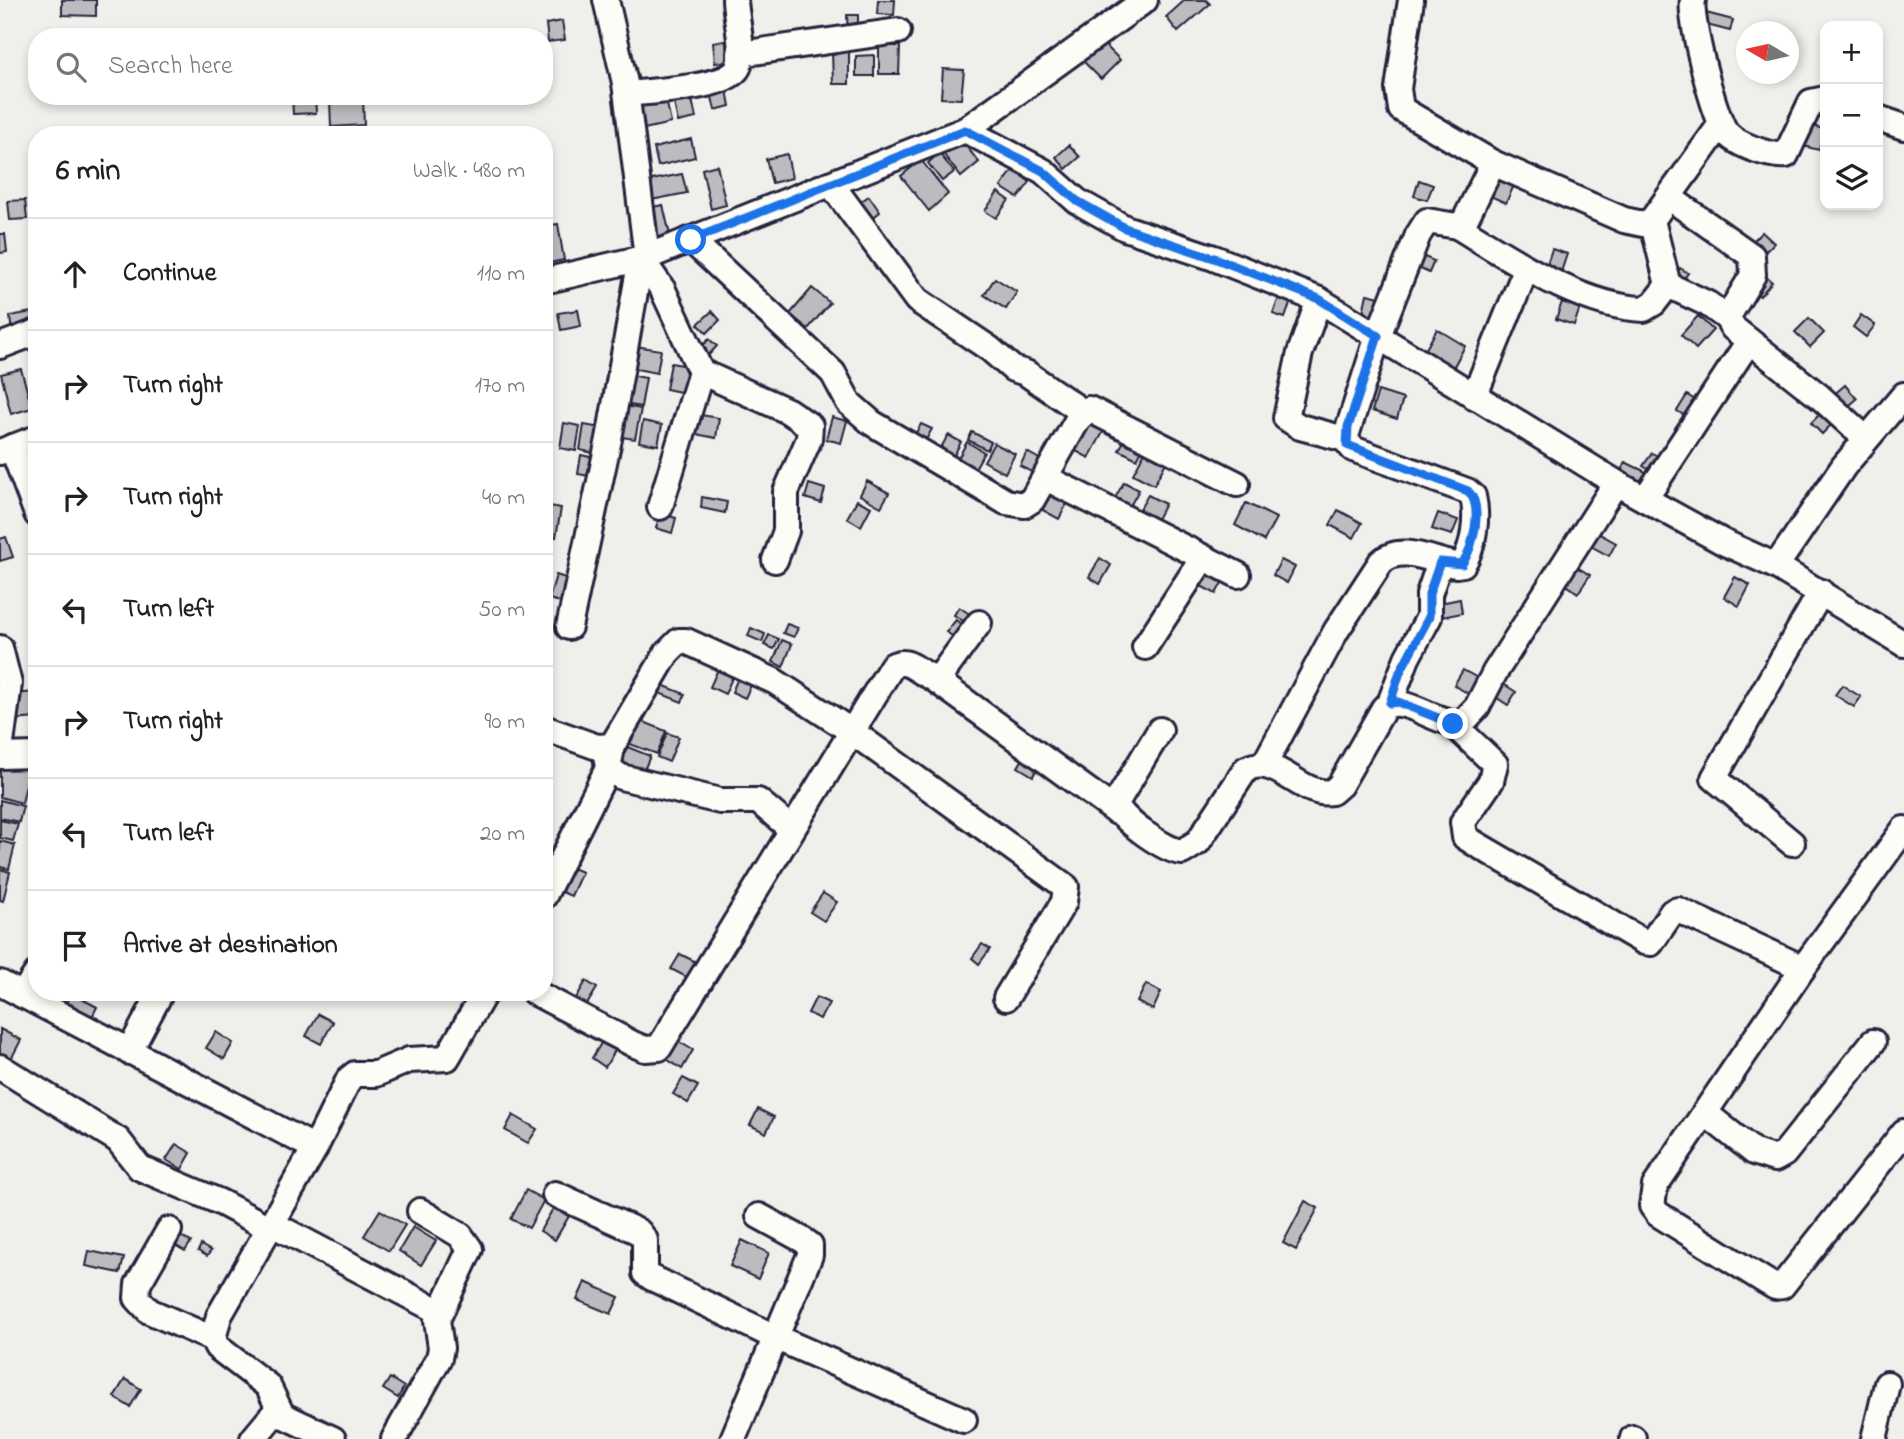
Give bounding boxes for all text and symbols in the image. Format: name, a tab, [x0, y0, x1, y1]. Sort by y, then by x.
north arrow	[1736, 21, 1799, 84]
map controls	[1820, 21, 1883, 210]
button: +	[1820, 21, 1883, 84]
search box	[28, 28, 553, 105]
icon: search	[52, 48, 90, 86]
text: Search here	[108, 48, 233, 86]
button: −	[1820, 84, 1883, 147]
button: layers	[1820, 147, 1883, 210]
text: 6 min	[56, 150, 120, 194]
text: Walk · 480 m	[413, 155, 525, 188]
route start	[675, 224, 706, 255]
icon: ahead	[56, 255, 94, 293]
text: Continue	[123, 255, 216, 293]
text: 110 m	[477, 258, 525, 291]
icon: right	[56, 367, 94, 405]
text: Turn right	[123, 367, 223, 405]
text: 170 m	[475, 370, 525, 403]
icon: right	[56, 479, 94, 517]
text: Turn right	[123, 479, 223, 517]
text: 40 m	[482, 482, 525, 515]
icon: left	[56, 591, 94, 629]
text: Turn left	[123, 591, 214, 629]
text: 50 m	[478, 594, 525, 627]
icon: right	[56, 703, 94, 741]
text: Turn right	[123, 703, 223, 741]
text: 90 m	[485, 706, 525, 739]
route end	[1437, 708, 1468, 739]
icon: left	[56, 815, 94, 853]
text: Turn left	[123, 815, 214, 853]
text: 20 m	[480, 818, 525, 851]
icon: arrive	[56, 927, 94, 965]
text: Arrive at destination	[123, 927, 338, 965]

